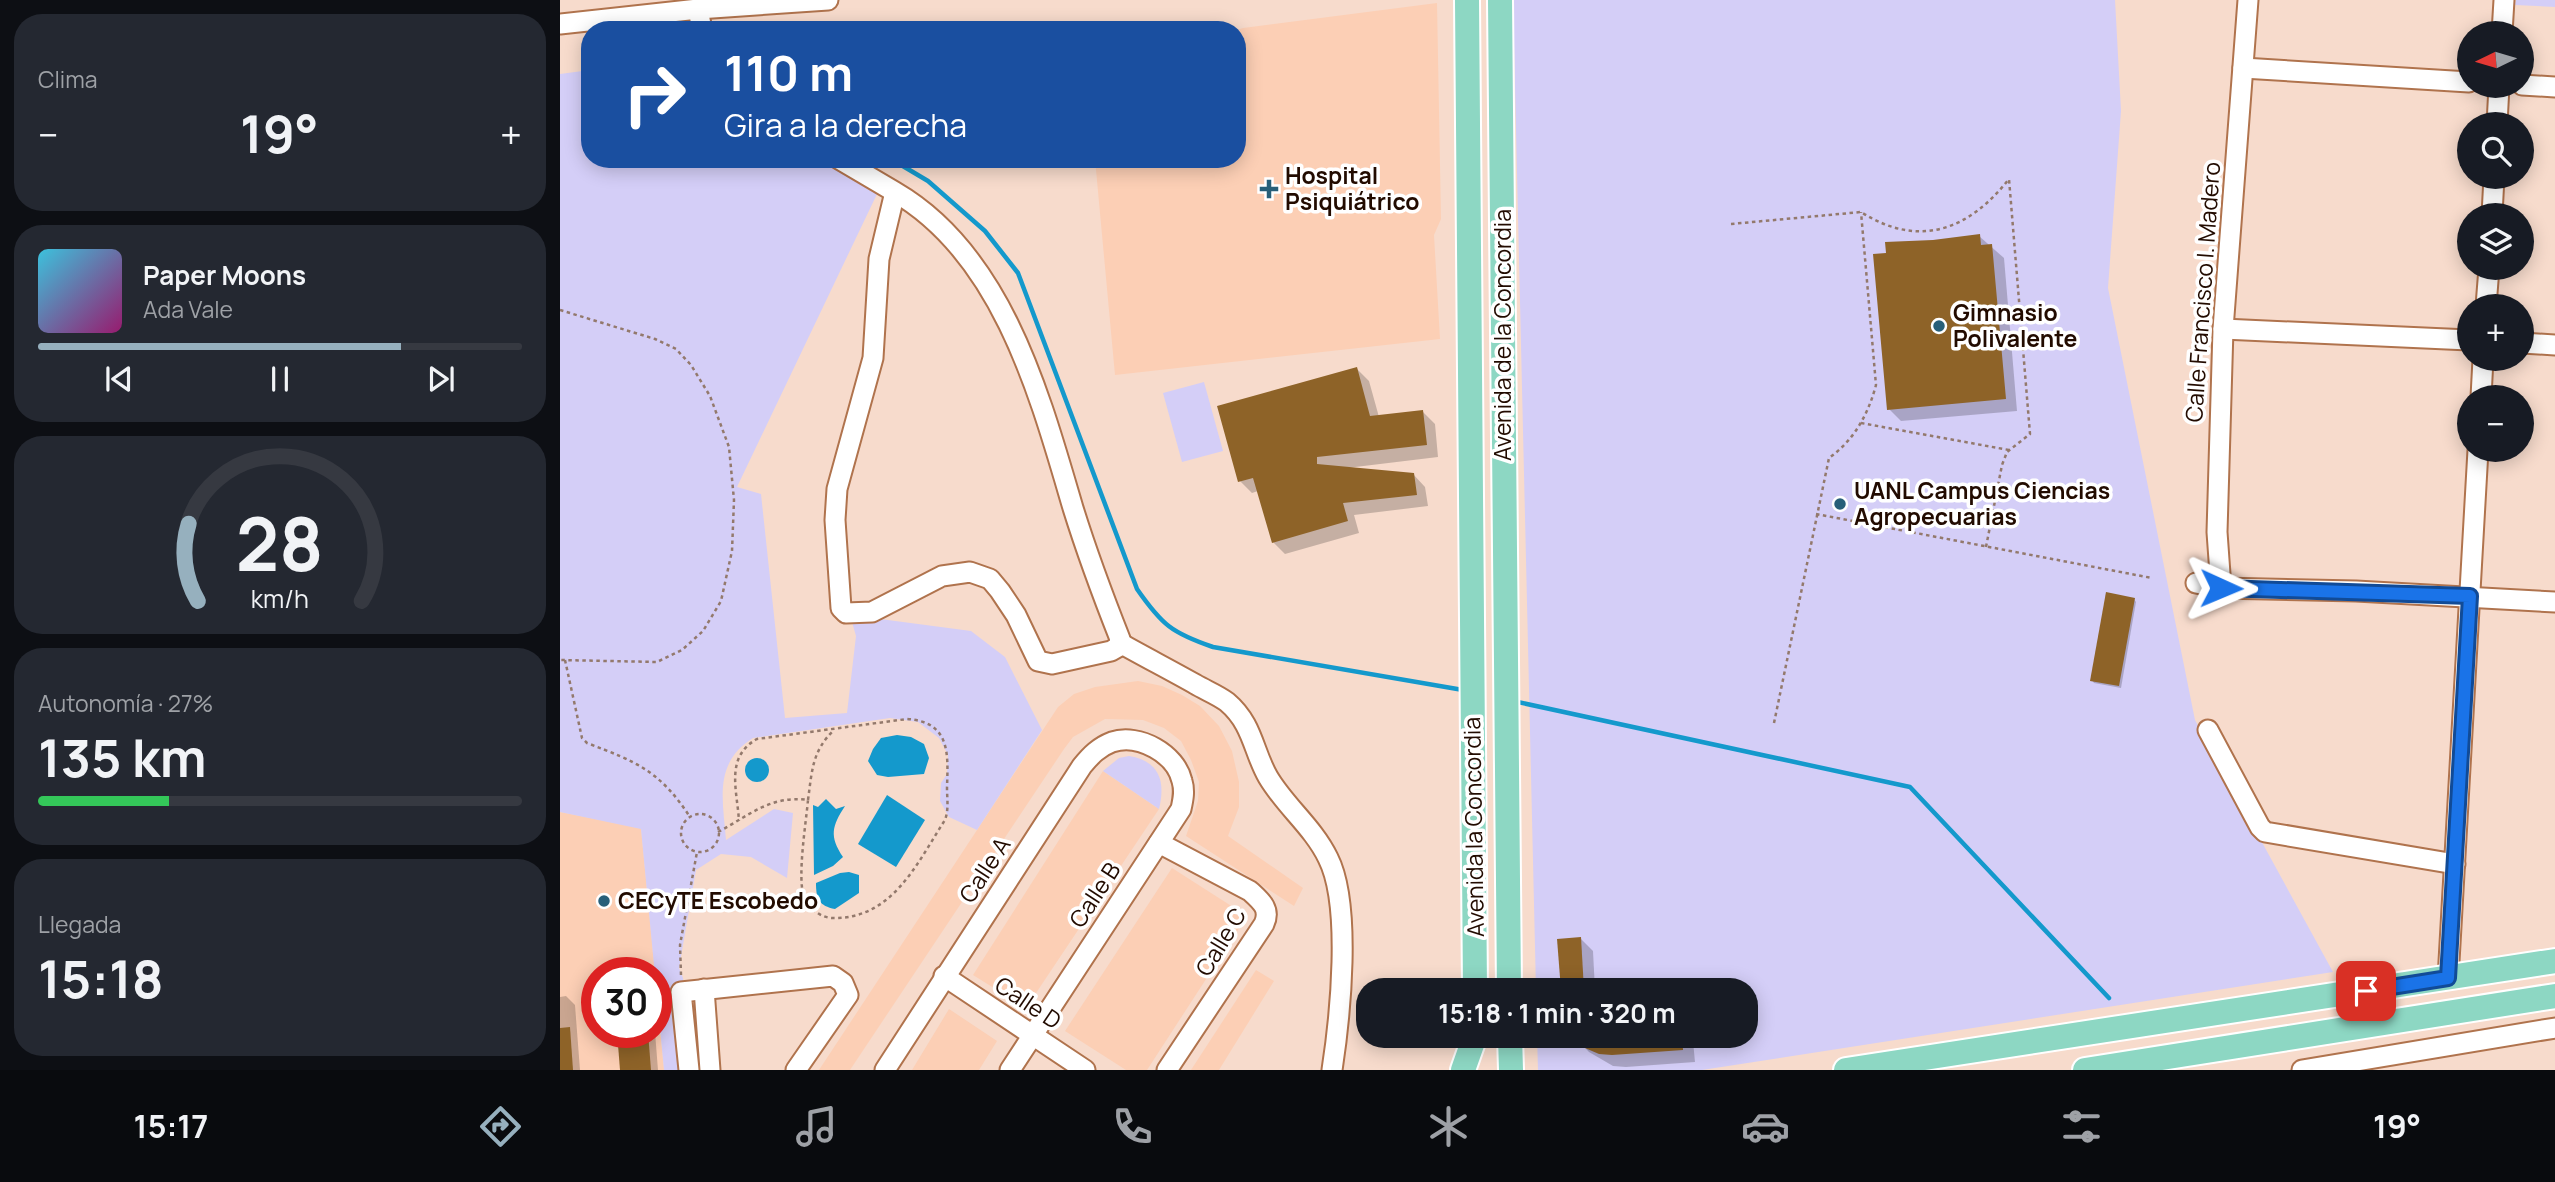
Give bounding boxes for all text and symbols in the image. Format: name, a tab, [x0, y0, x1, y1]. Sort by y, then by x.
north arrow	[2457, 21, 2534, 98]
map controls	[2457, 21, 2534, 462]
text: 110 m	[724, 39, 853, 106]
icon: right	[609, 49, 700, 140]
text: Clima	[38, 63, 97, 95]
text: 19°	[240, 98, 319, 169]
text: Gira a la derecha	[724, 103, 967, 147]
text: −	[38, 108, 59, 160]
text: +	[500, 108, 522, 160]
button: search	[2457, 112, 2534, 189]
place label: Hospital Psiquiátrico	[1285, 159, 1420, 217]
street label: Calle Francisco I. Madero	[2177, 161, 2227, 423]
marker: Hospital Psiquiátrico	[1259, 179, 1279, 199]
button: layers	[2457, 203, 2534, 280]
street label: Avenida de la Concordia	[1486, 209, 1518, 461]
text: Paper Moons	[143, 257, 306, 293]
text: Ada Vale	[143, 293, 233, 325]
button: +	[2457, 294, 2534, 371]
place label: Gimnasio Polivalente	[1953, 296, 2078, 354]
marker: Gimnasio Polivalente	[1931, 318, 1947, 334]
icon: previous	[100, 360, 138, 398]
icon: pause	[261, 360, 299, 398]
icon: next	[422, 360, 460, 398]
button: −	[2457, 385, 2534, 462]
place label: UANL Campus Ciencias Agropecuarias	[1854, 474, 2110, 532]
text: 28	[236, 493, 324, 593]
marker: UANL Campus Ciencias Agropecuarias	[1832, 496, 1848, 512]
position arrow	[2184, 551, 2258, 625]
text: km/h	[251, 581, 309, 616]
text: Autonomía · 27%	[38, 687, 213, 719]
street label: Avenida la Concordia	[1455, 717, 1491, 937]
text: 135 km	[38, 722, 207, 793]
street label: Calle A	[951, 830, 1018, 909]
street label: Calle B	[1061, 855, 1127, 933]
place label: CECyTE Escobedo	[618, 884, 818, 916]
marker: CECyTE Escobedo	[596, 893, 612, 909]
street label: Calle C	[1187, 901, 1253, 982]
text: Llegada	[38, 908, 121, 940]
text: 15:18	[38, 943, 164, 1014]
speed limit sign: 30	[581, 957, 672, 1048]
pin	[2336, 961, 2396, 1021]
street label: Calle D	[989, 968, 1068, 1036]
icon: arrive	[2347, 972, 2385, 1010]
text: 15:18 · 1 min · 320 m	[1438, 995, 1676, 1031]
icon: directions	[476, 1102, 525, 1151]
icon: music	[792, 1102, 841, 1151]
icon: phone	[1108, 1102, 1157, 1151]
icon: climate	[1424, 1102, 1473, 1151]
icon: car	[1741, 1102, 1790, 1151]
icon: filters	[2057, 1102, 2106, 1151]
text: 15:17	[134, 1104, 208, 1148]
text: 19°	[2373, 1104, 2421, 1148]

